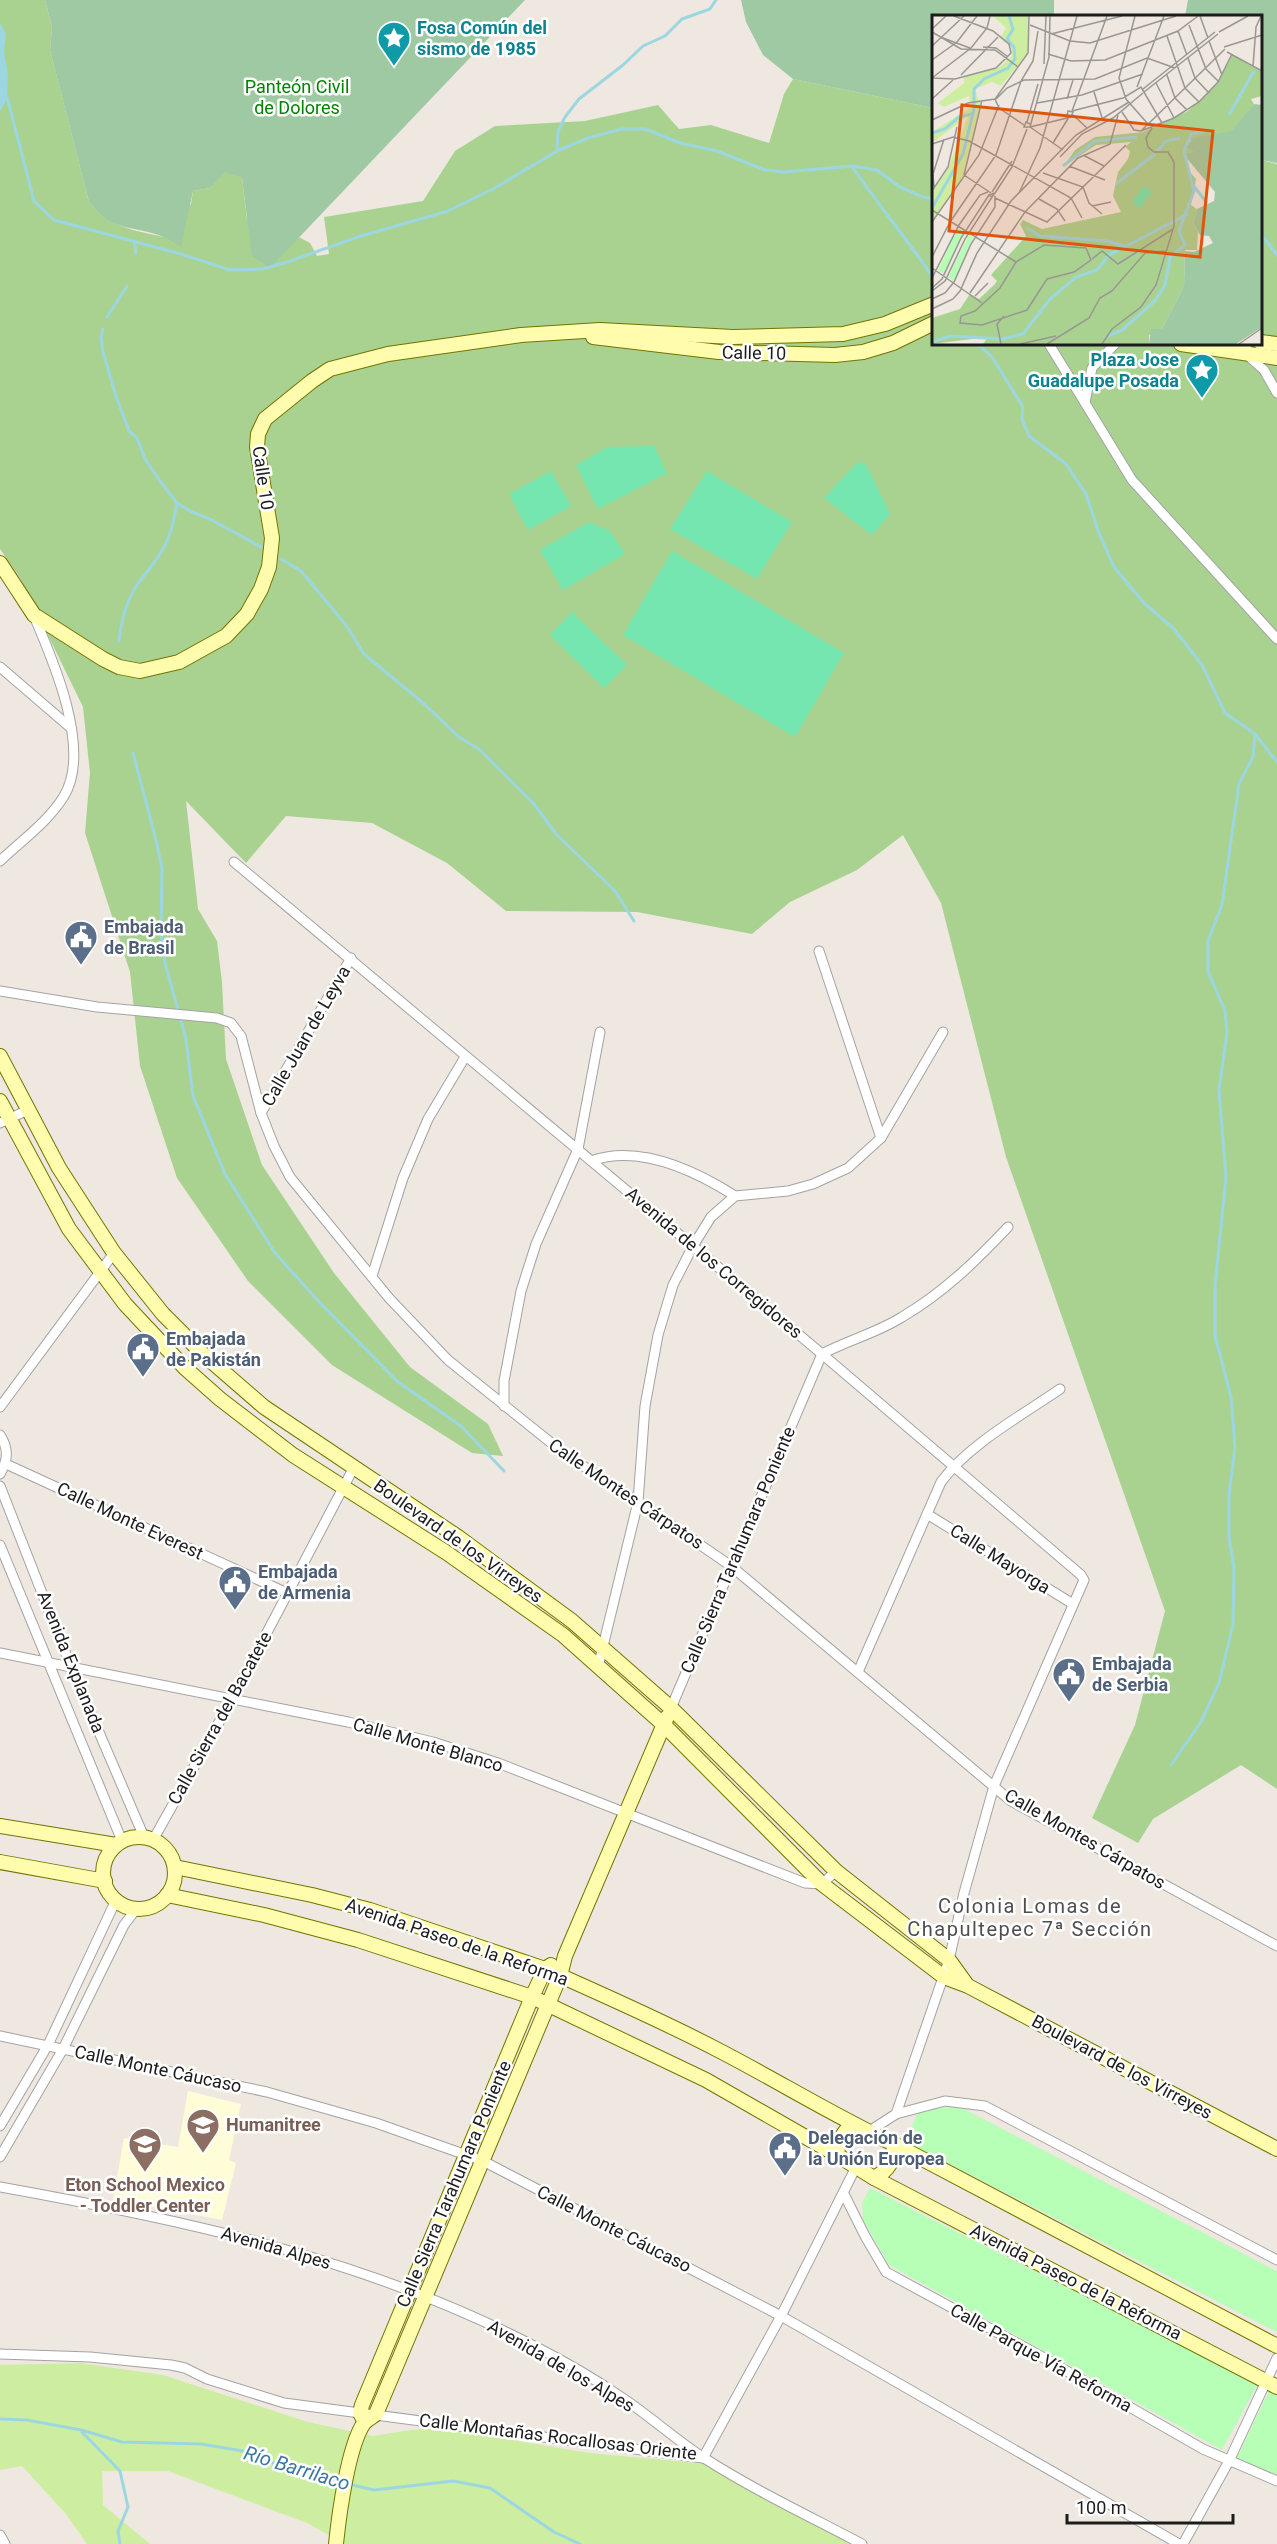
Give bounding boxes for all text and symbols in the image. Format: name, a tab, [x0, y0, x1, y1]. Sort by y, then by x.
inset map	[932, 15, 1262, 345]
place label: Fosa Común del sismo de 1985	[417, 17, 547, 59]
place icon: Fosa Común del sismo de 1985	[376, 20, 412, 67]
park label: Panteón Civil de Dolores	[245, 76, 349, 118]
street label: Calle 10	[722, 341, 786, 364]
place label: Plaza Jose Guadalupe Posada	[1028, 349, 1179, 391]
place icon: Plaza Jose Guadalupe Posada	[1184, 352, 1220, 399]
street label: Calle 10	[249, 445, 278, 511]
place label: Embajada de Brasil	[104, 916, 184, 958]
public building icon: Embajada de Brasil	[63, 919, 99, 966]
street label: Calle Juan de Leyva	[257, 962, 354, 1110]
street label: Avenida de los Corregidores	[622, 1183, 807, 1343]
place label: Embajada de Pakistán	[166, 1328, 261, 1370]
public building icon: Embajada de Pakistán	[125, 1331, 161, 1378]
street label: Calle Sierra Tarahumara Poniente	[676, 1423, 799, 1676]
street label: Calle Montes Cárpatos	[545, 1434, 708, 1553]
street label: Boulevard de los Virreyes	[370, 1474, 547, 1607]
street label: Calle Monte Everest	[54, 1477, 207, 1564]
street label: Calle Mayorga	[946, 1519, 1054, 1598]
place label: Embajada de Armenia	[258, 1561, 351, 1603]
public building icon: Embajada de Armenia	[217, 1564, 253, 1611]
street label: Avenida Explanada	[33, 1588, 110, 1736]
street label: Calle Sierra del Bacatete	[163, 1628, 276, 1808]
place label: Embajada de Serbia	[1092, 1653, 1172, 1695]
public building icon: Embajada de Serbia	[1051, 1656, 1087, 1703]
street label: Calle Monte Blanco	[351, 1713, 506, 1776]
street label: Calle Montes Cárpatos	[1001, 1784, 1169, 1893]
street label: Avenida Paseo de la Reforma	[343, 1893, 571, 1990]
district label: Colonia Lomas de Chapultepec 7ª Sección	[907, 1894, 1153, 1941]
street label: Boulevard de los Virreyes	[1028, 2010, 1216, 2123]
street label: Calle Monte Cáucaso	[73, 2041, 244, 2096]
street label: Calle Sierra Tarahumara Poniente	[392, 2057, 515, 2310]
school or university icon: Humanitree	[185, 2107, 221, 2154]
place label: Humanitree	[226, 2114, 321, 2135]
school or university icon: Eton School Mexico - Toddler Center	[127, 2126, 163, 2173]
place label: Delegación de la Unión Europea	[808, 2127, 945, 2169]
public building icon: Delegación de la Unión Europea	[767, 2130, 803, 2177]
place label: Eton School Mexico - Toddler Center	[65, 2174, 225, 2216]
street label: Calle Monte Cáucaso	[534, 2181, 695, 2277]
street label: Avenida Paseo de la Reforma	[967, 2219, 1185, 2344]
street label: Avenida Alpes	[219, 2222, 333, 2273]
street label: Calle Parque Vía Reforma	[947, 2299, 1136, 2416]
street label: Avenida de los Alpes	[484, 2315, 638, 2416]
street label: Calle Montañas Rocallosas Oriente	[418, 2409, 698, 2464]
water label: Río Barrilaco	[241, 2440, 353, 2496]
scale bar	[1067, 2487, 1234, 2525]
text: 100 m	[1076, 2497, 1127, 2518]

